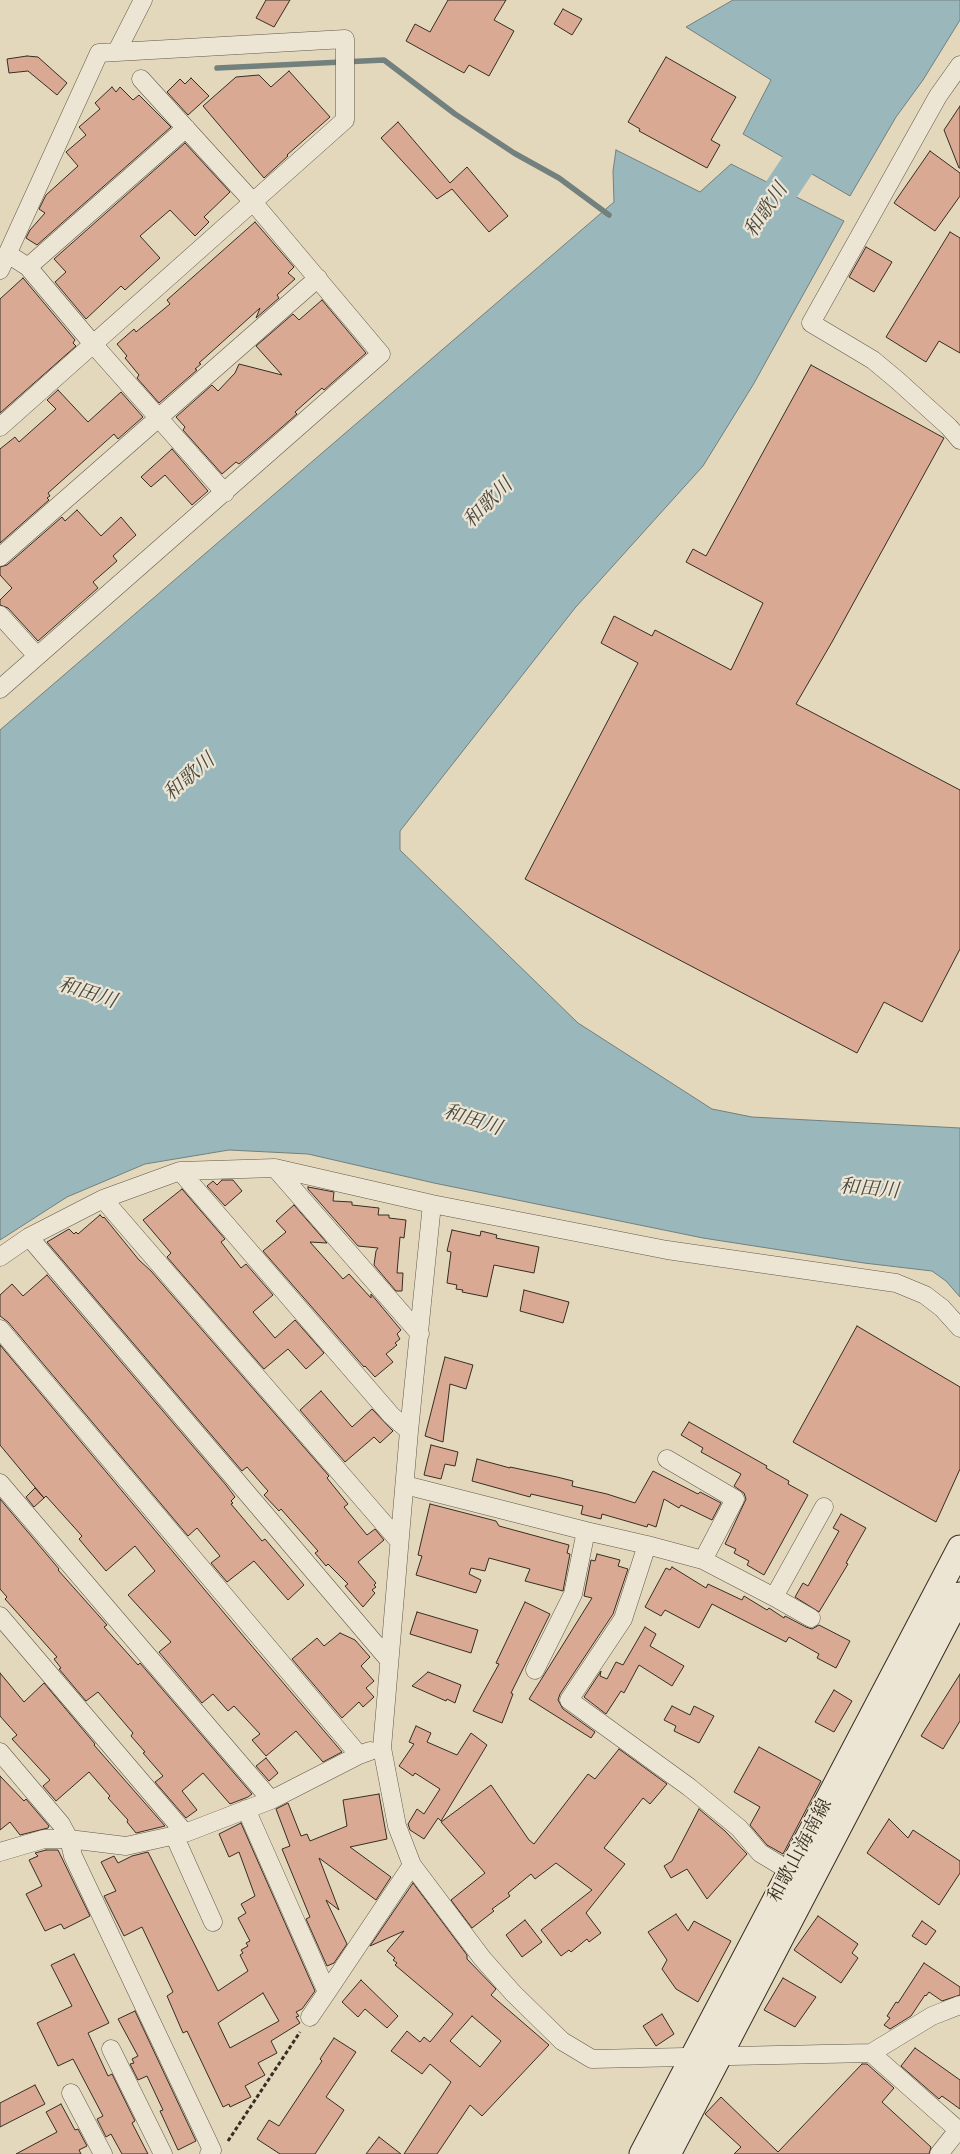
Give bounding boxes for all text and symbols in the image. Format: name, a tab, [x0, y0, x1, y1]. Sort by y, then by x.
water label: 和歌川	[740, 179, 794, 243]
water label: 和歌川	[459, 474, 519, 534]
water label: 和歌川	[159, 749, 221, 807]
water label: 和田川	[55, 973, 119, 1015]
water label: 和田川	[440, 1100, 504, 1142]
water label: 和田川	[838, 1175, 900, 1205]
street label: 和歌山海南線	[764, 1795, 838, 1907]

